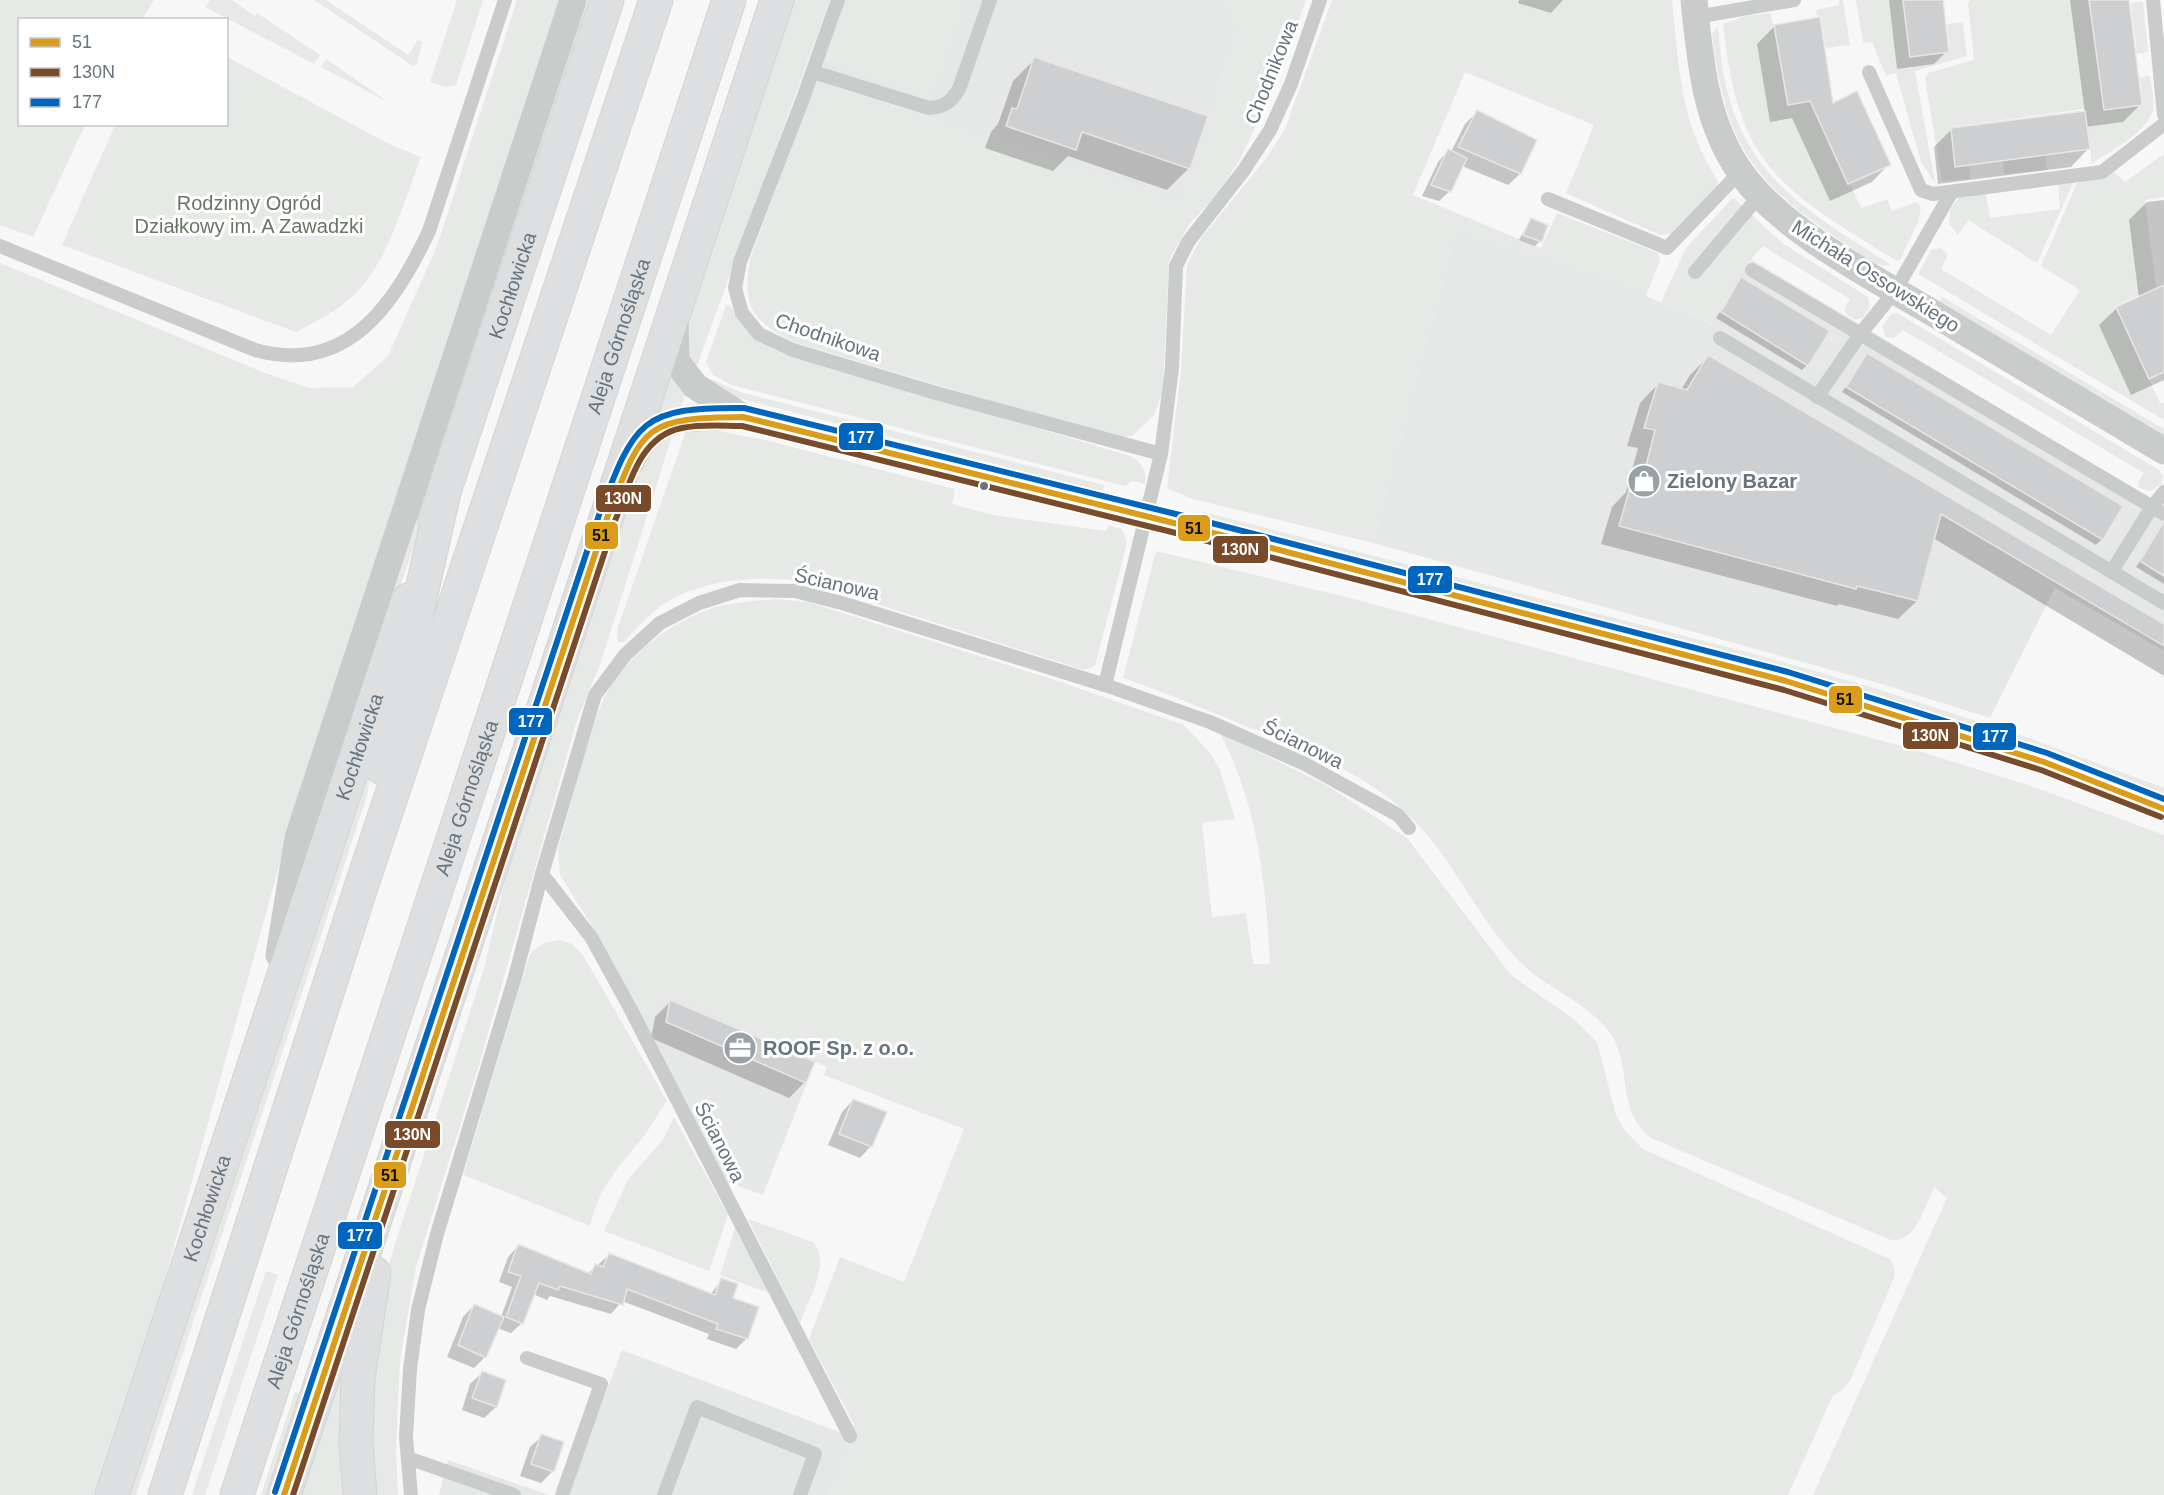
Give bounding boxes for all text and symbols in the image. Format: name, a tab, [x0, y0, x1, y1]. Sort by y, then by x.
street label: Chodnikowa	[1240, 16, 1302, 127]
legend	[18, 18, 228, 126]
text: 51	[72, 32, 92, 52]
text: 130N	[72, 62, 115, 82]
text: 177	[72, 92, 102, 112]
park label: Rodzinny Ogród Działkowy im. A Zawadzki	[135, 192, 363, 237]
street label: Michała Ossowskiego	[1788, 215, 1964, 337]
street label: Kochłowicka	[484, 228, 541, 342]
street label: Aleja Górnośląska	[583, 255, 654, 417]
street label: Chodnikowa	[772, 309, 884, 366]
line badge: 177	[838, 422, 884, 451]
text: 177	[848, 429, 874, 446]
shop icon: Zielony Bazar	[1626, 463, 1662, 499]
place label: Zielony Bazar	[1667, 470, 1797, 492]
unlabelled marker	[978, 480, 990, 492]
line badge: 130N	[595, 484, 652, 513]
text: 130N	[604, 490, 642, 507]
line badge: 51	[1177, 514, 1211, 542]
text: 51	[1185, 520, 1203, 537]
line badge: 51	[584, 521, 619, 550]
text: 51	[592, 527, 610, 544]
line badge: 130N	[1212, 535, 1269, 564]
text: 130N	[1221, 541, 1259, 558]
street label: Ścianowa	[792, 563, 883, 605]
line badge: 177	[1407, 565, 1453, 594]
text: 177	[1417, 571, 1443, 588]
line badge: 51	[1828, 685, 1863, 714]
street label: Kochłowicka	[332, 690, 388, 803]
text: 51	[1836, 691, 1854, 708]
line badge: 177	[508, 707, 553, 736]
text: 177	[518, 713, 544, 730]
street label: Ścianowa	[1259, 714, 1348, 773]
street label: Aleja Górnośląska	[431, 716, 503, 878]
line badge: 130N	[1902, 721, 1959, 750]
line badge: 177	[1972, 722, 2017, 751]
text: 130N	[1911, 727, 1949, 744]
text: 177	[1982, 728, 2008, 745]
office icon: ROOF Sp. z o.o.	[722, 1030, 758, 1066]
place label: ROOF Sp. z o.o.	[763, 1037, 914, 1059]
street label: Ścianowa	[691, 1098, 751, 1186]
line badge: 130N	[384, 1120, 441, 1149]
text: 130N	[393, 1126, 431, 1143]
street label: Kochłowicka	[179, 1151, 235, 1265]
line badge: 51	[373, 1161, 407, 1189]
text: 51	[381, 1167, 399, 1184]
line badge: 177	[337, 1221, 383, 1250]
text: 177	[347, 1227, 373, 1244]
street label: Aleja Górnośląska	[262, 1229, 334, 1391]

